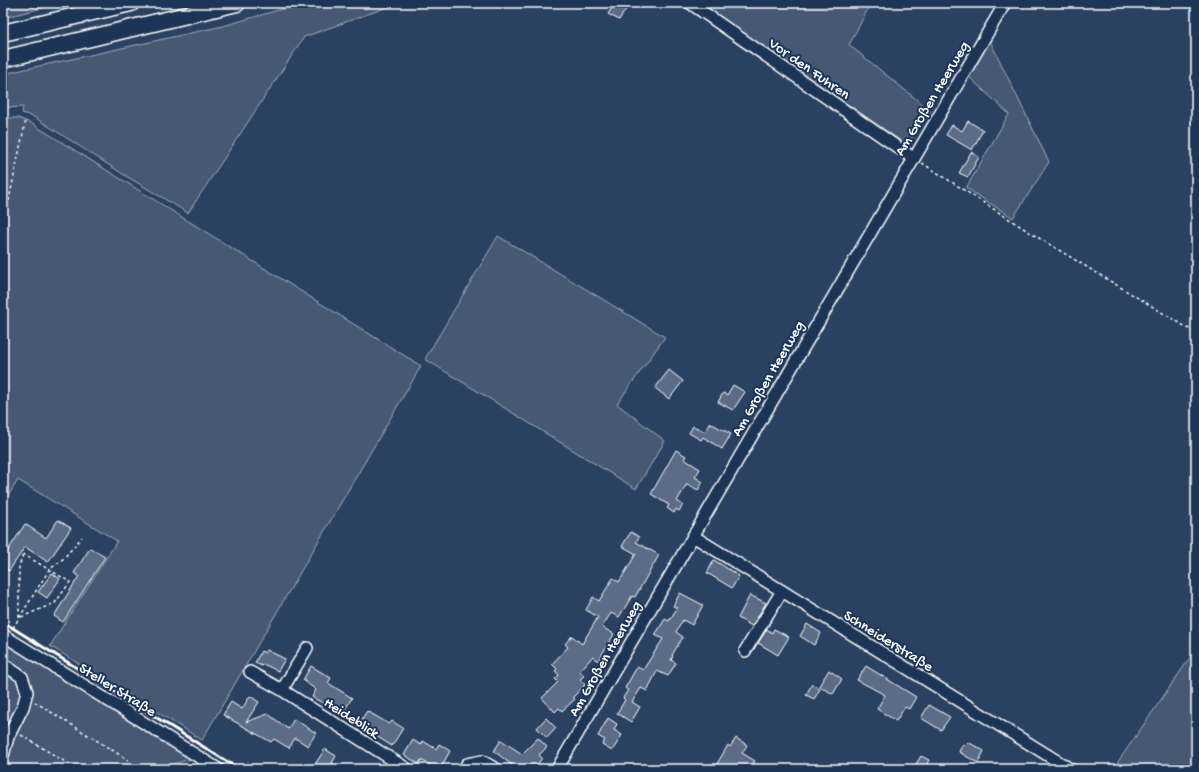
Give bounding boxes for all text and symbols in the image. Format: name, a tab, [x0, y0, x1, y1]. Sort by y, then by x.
street label: Vor den Fuhren	[764, 34, 853, 104]
street label: Am Großen Heerweg	[891, 39, 974, 160]
street label: Am Großen Heerweg	[728, 318, 809, 440]
street label: Am Großen Heerweg	[565, 598, 646, 720]
street label: Schneiderstraße	[840, 607, 936, 677]
street label: Steller Straße	[75, 660, 159, 722]
street label: Heideblick	[320, 694, 383, 744]

